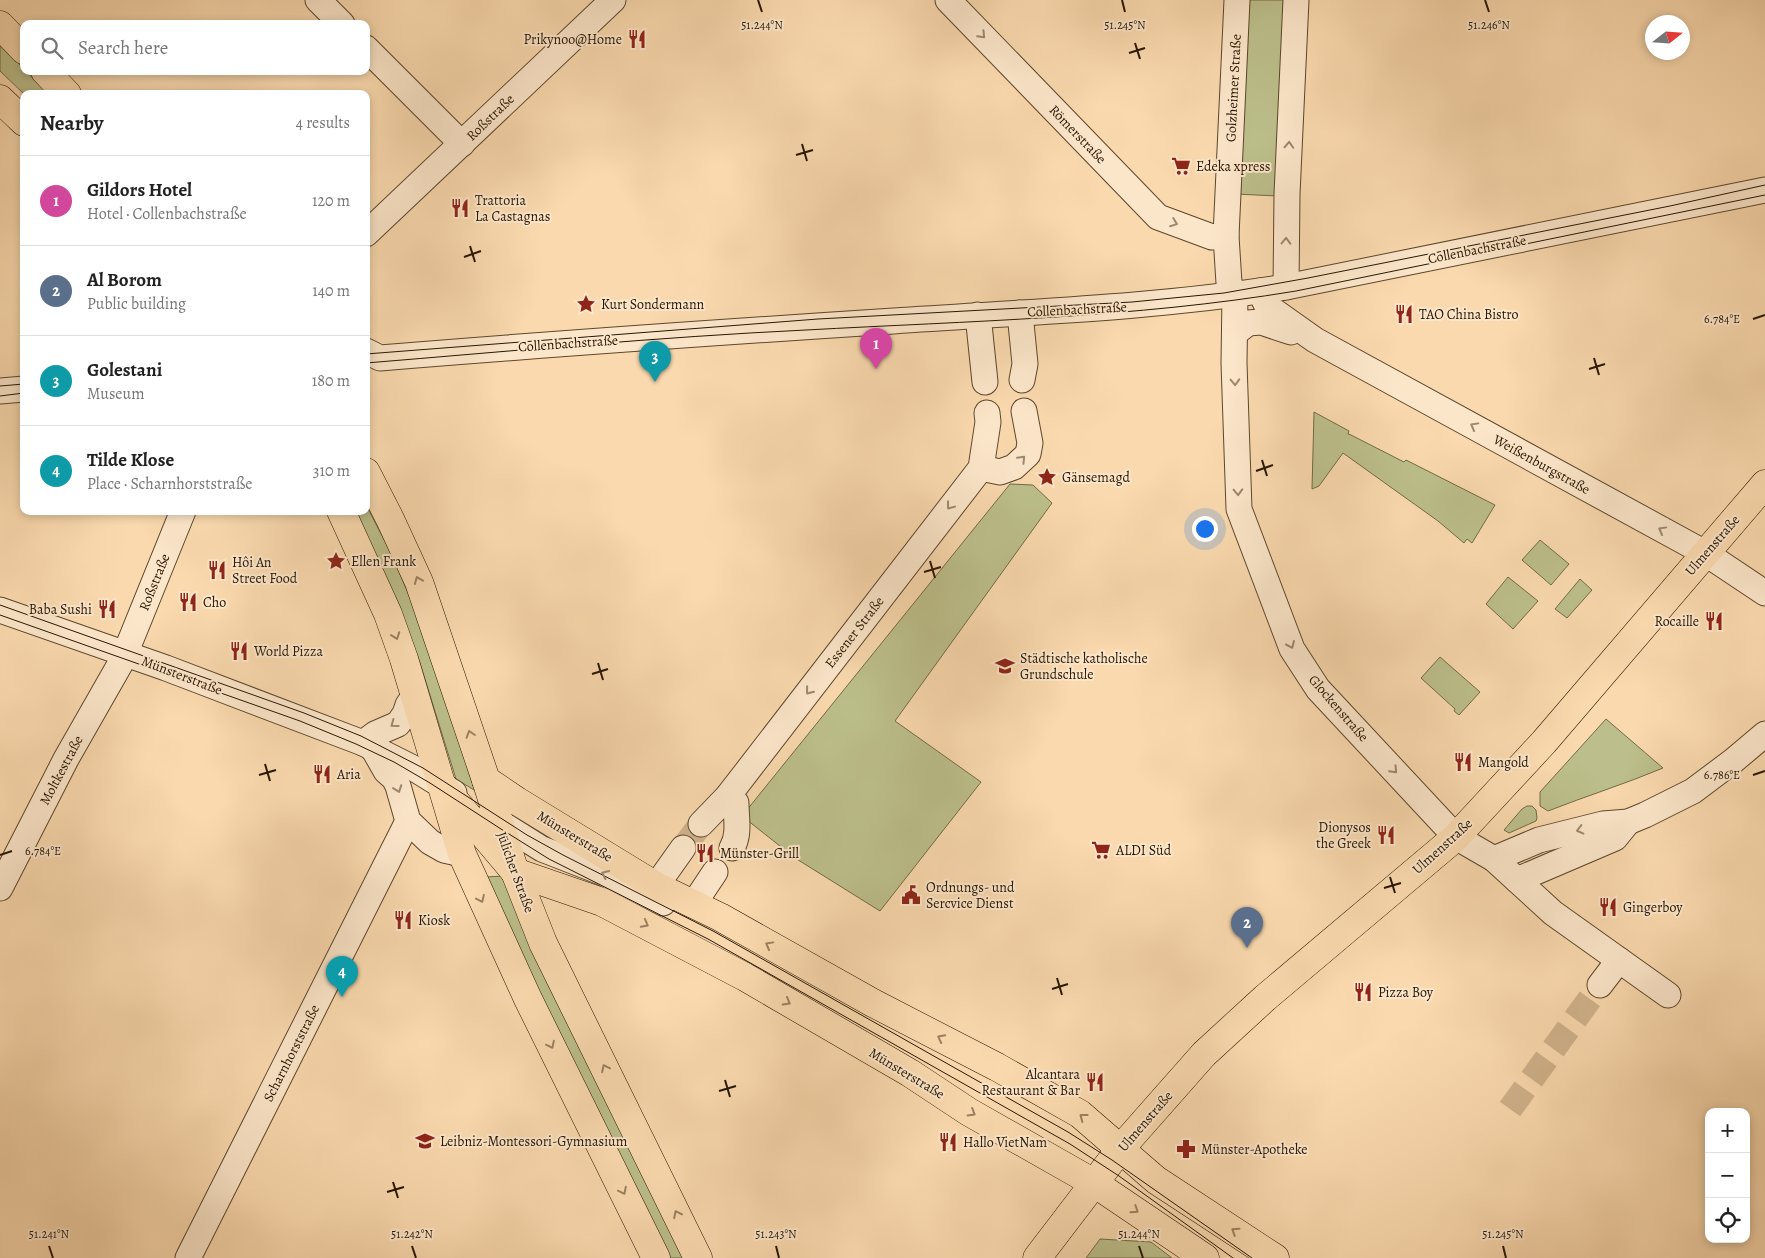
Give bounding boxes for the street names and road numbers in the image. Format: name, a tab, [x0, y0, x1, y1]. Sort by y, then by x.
street label: Golzheimer Straße	[1221, 34, 1246, 142]
street label: Roßstraße	[462, 90, 518, 145]
street label: Römerstraße	[1045, 101, 1111, 168]
street label: Collenbachstraße	[1426, 231, 1528, 268]
street label: Collenbachstraße	[1027, 297, 1127, 322]
street label: Collenbachstraße	[518, 331, 618, 356]
street label: Weißenburgstraße	[1489, 429, 1594, 499]
street label: Ulmenstraße	[1681, 511, 1744, 580]
street label: Roßstraße	[134, 551, 174, 614]
street label: Essener Straße	[820, 592, 888, 672]
street label: Münsterstraße	[139, 651, 225, 700]
street label: Glockenstraße	[1304, 671, 1373, 746]
street label: Moltkestraße	[35, 732, 88, 808]
street label: Münsterstraße	[533, 806, 616, 867]
street label: Ulmenstraße	[1408, 814, 1477, 879]
street label: Jülicher Straße	[492, 829, 539, 915]
street label: Scharnhorststraße	[259, 1001, 324, 1105]
street label: Münsterstraße	[865, 1043, 948, 1104]
street label: Ulmenstraße	[1114, 1087, 1177, 1156]

